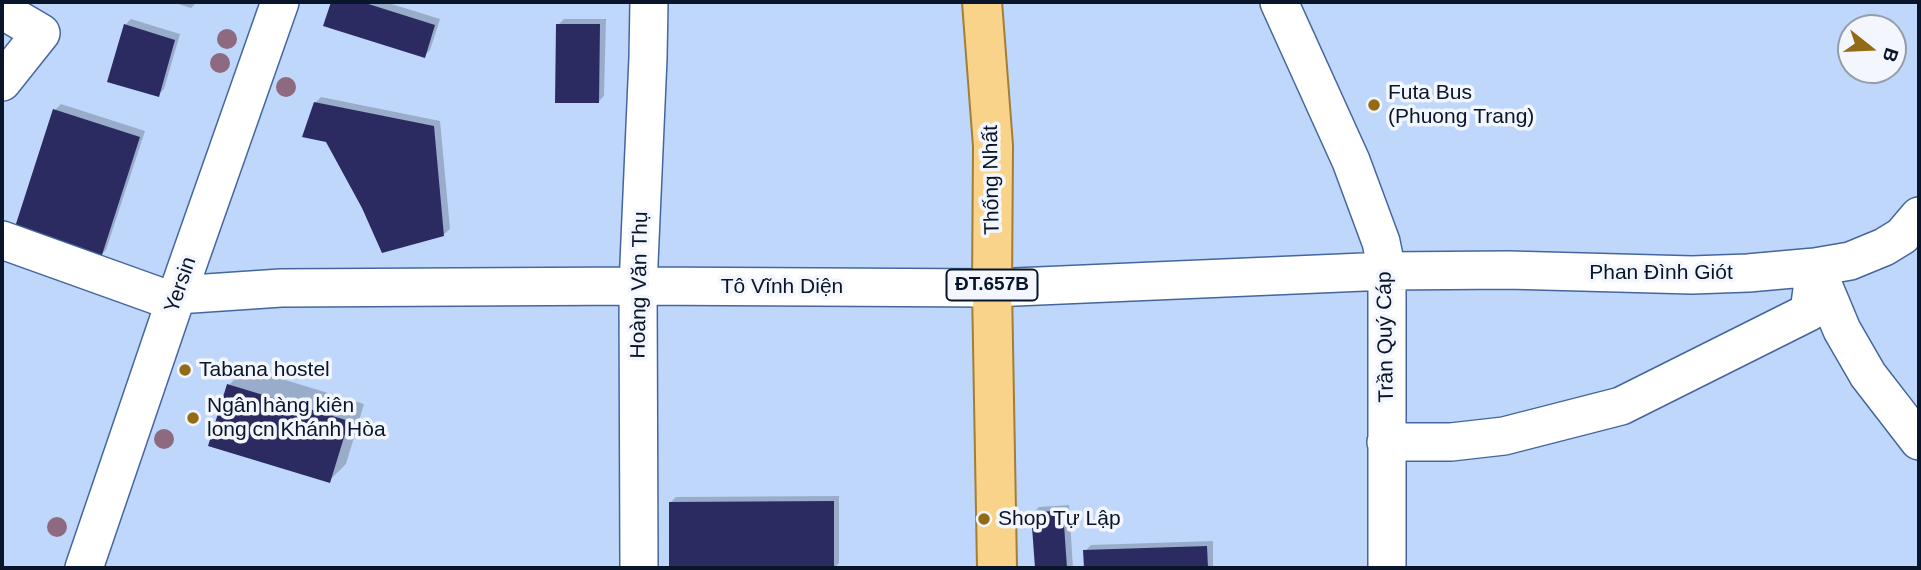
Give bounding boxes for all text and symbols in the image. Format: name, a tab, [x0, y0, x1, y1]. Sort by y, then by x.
north arrow	[1837, 14, 1907, 84]
text: B	[1878, 45, 1903, 65]
place label: Futa Bus (Phuong Trang)	[1388, 80, 1534, 130]
marker: Futa Bus (Phuong Trang)	[1366, 97, 1382, 113]
street label: Thống Nhất	[978, 125, 1006, 235]
street label: Hoàng Văn Thụ	[626, 211, 654, 359]
street label: Yersin	[160, 254, 202, 316]
street label: Phan Đình Giót	[1589, 260, 1733, 286]
road number: ĐT.657B	[946, 270, 1038, 300]
street label: Trần Quý Cáp	[1372, 271, 1400, 403]
street label: Tô Vĩnh Diện	[721, 274, 843, 300]
place label: Tabana hostel	[199, 357, 330, 383]
marker: Tabana hostel	[177, 362, 193, 378]
place label: Ngân hàng kiên long cn Khánh Hòa	[207, 393, 386, 443]
marker: Ngân hàng kiên long cn Khánh Hòa	[185, 410, 201, 426]
place label: Shop Tự Lập	[998, 506, 1121, 532]
marker: Shop Tự Lập	[976, 511, 992, 527]

